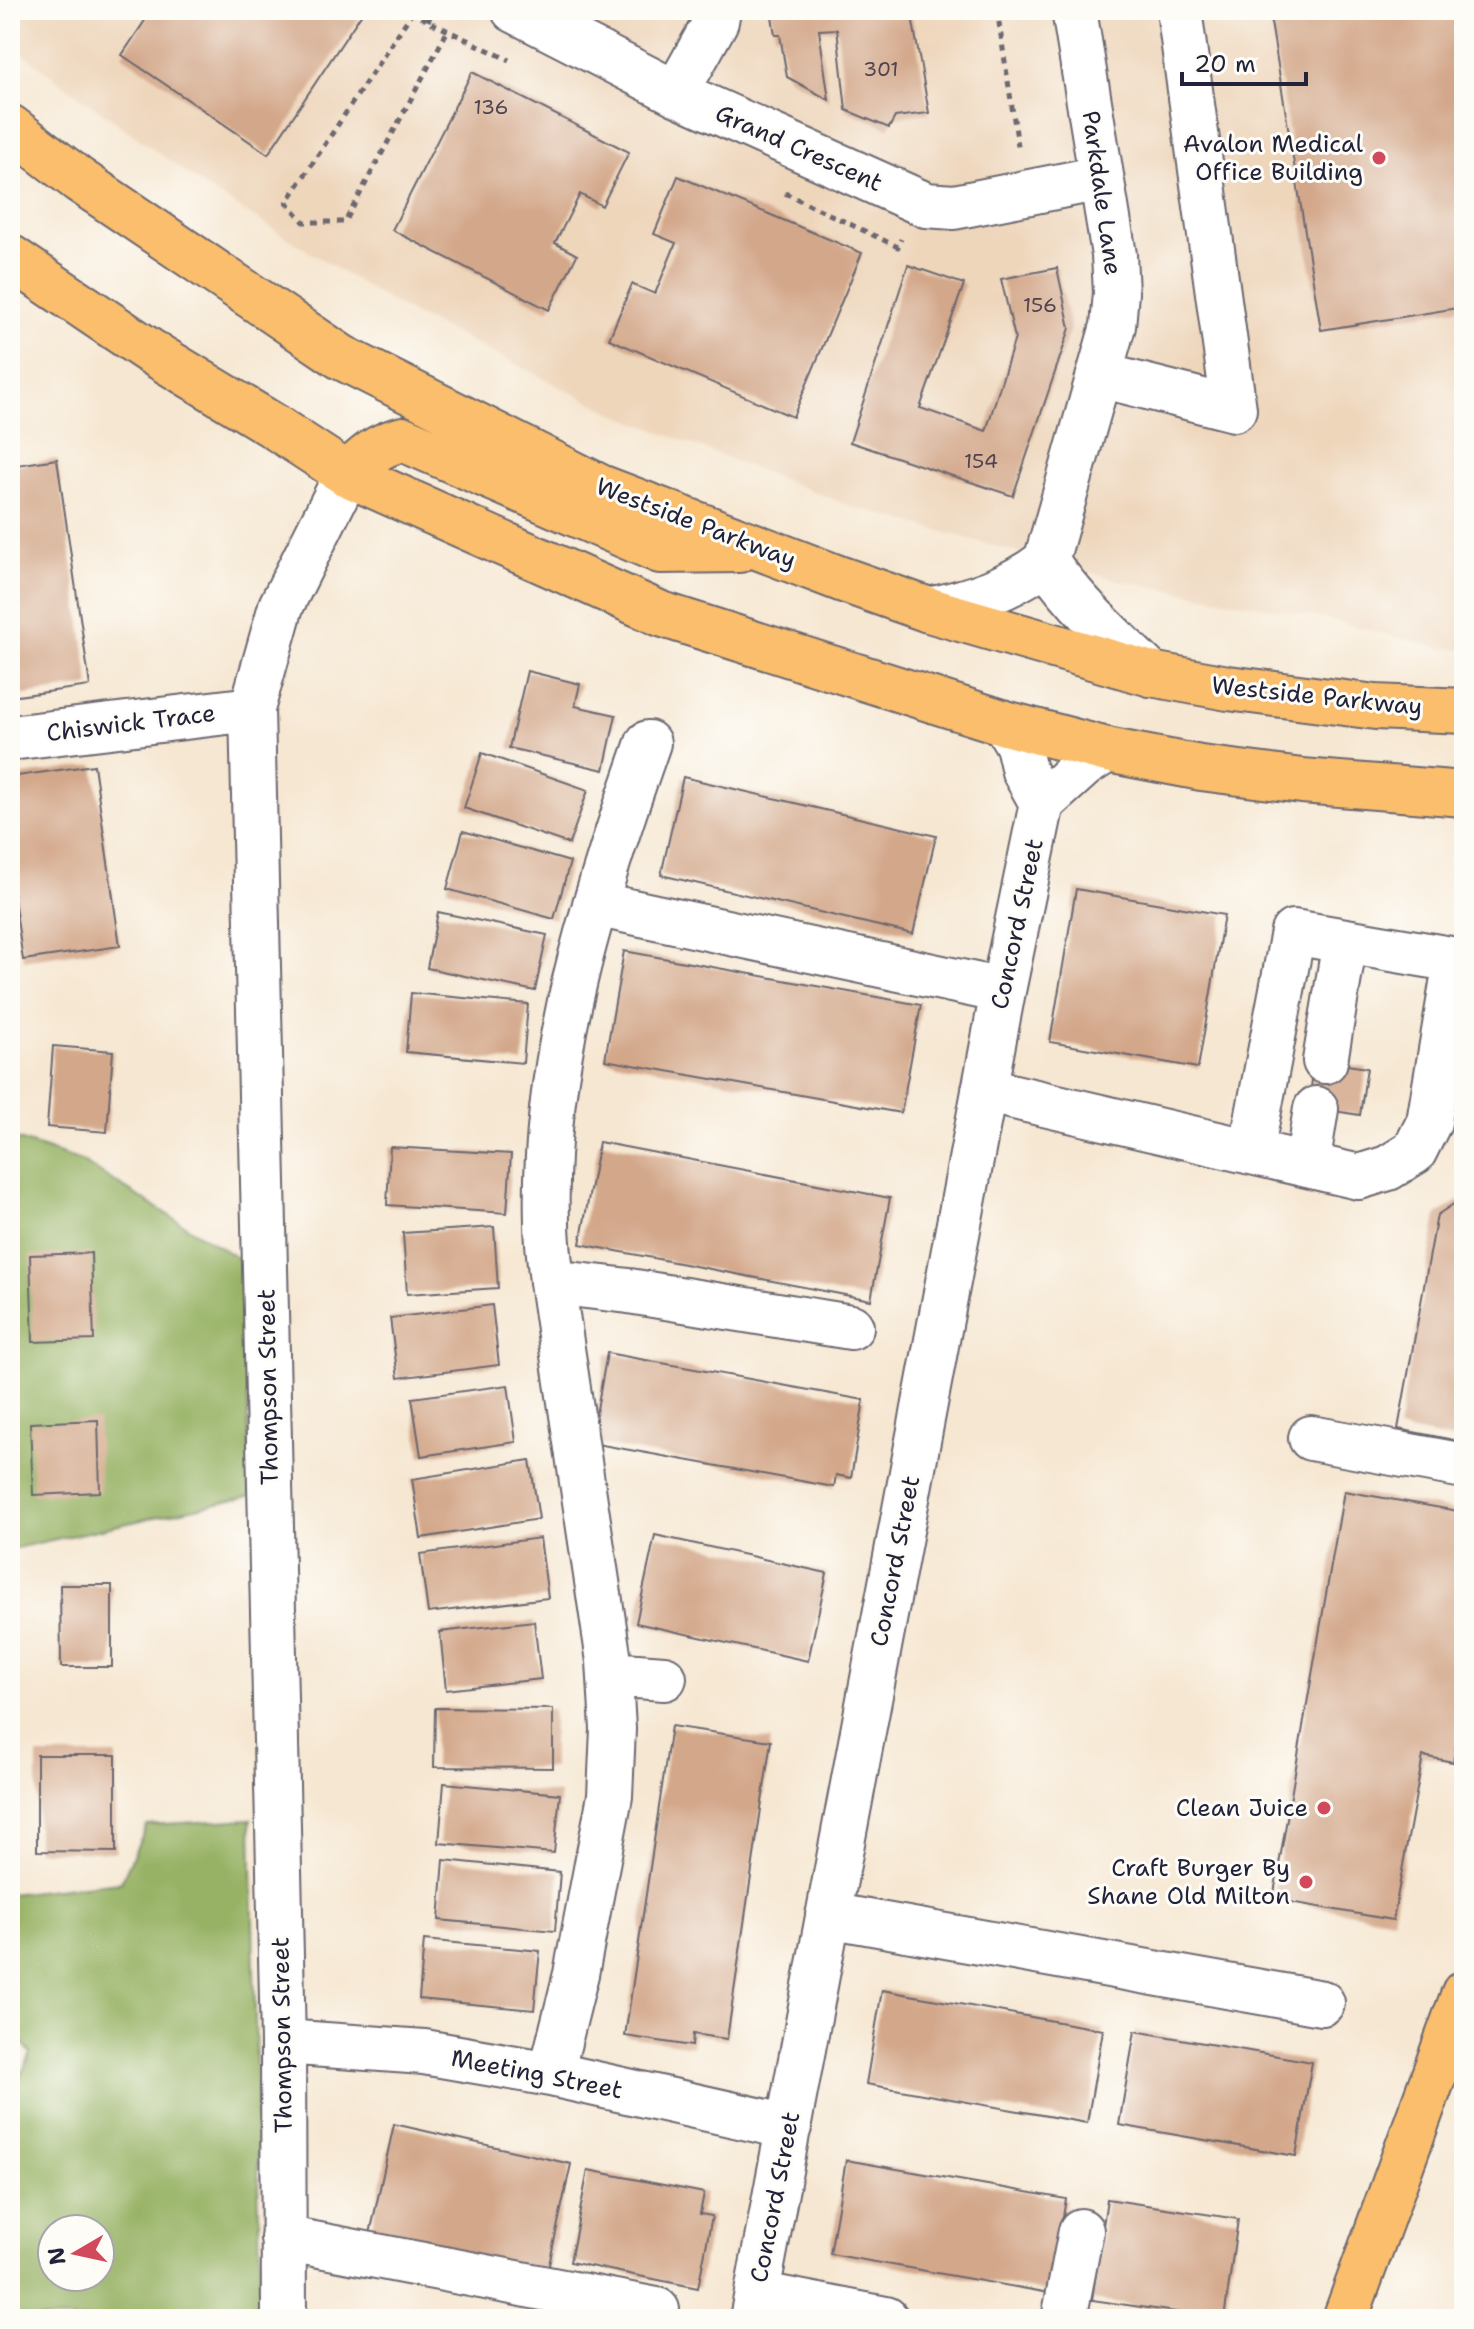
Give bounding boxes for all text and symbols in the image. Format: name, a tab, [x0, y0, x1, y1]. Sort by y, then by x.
scale bar	[1182, 36, 1306, 86]
text: 20 m	[1194, 48, 1256, 80]
house number: 301	[863, 56, 899, 82]
house number: 136	[474, 94, 508, 120]
street label: Grand Crescent	[711, 97, 887, 199]
street label: Parkdale Lane	[1075, 109, 1129, 277]
place label: Avalon Medical Office Building	[1183, 128, 1364, 188]
marker: Avalon Medical Office Building	[1370, 149, 1388, 167]
house number: 156	[1023, 292, 1057, 318]
house number: 154	[964, 448, 998, 474]
street label: Westside Parkway	[591, 470, 801, 576]
street label: Westside Parkway	[1210, 669, 1424, 723]
street label: Chiswick Trace	[45, 697, 217, 749]
street label: Concord Street	[983, 836, 1051, 1012]
street label: Thompson Street	[250, 1289, 286, 1485]
street label: Concord Street	[863, 1473, 927, 1649]
place label: Clean Juice	[1176, 1792, 1308, 1824]
marker: Clean Juice	[1315, 1799, 1333, 1817]
place label: Craft Burger By Shane Old Milton	[1087, 1852, 1290, 1912]
marker: Craft Burger By Shane Old Milton	[1297, 1873, 1315, 1891]
street label: Thompson Street	[264, 1937, 300, 2133]
street label: Meeting Street	[449, 2042, 625, 2106]
street label: Concord Street	[743, 2109, 807, 2285]
north arrow	[36, 2213, 116, 2293]
text: N	[41, 2245, 72, 2267]

